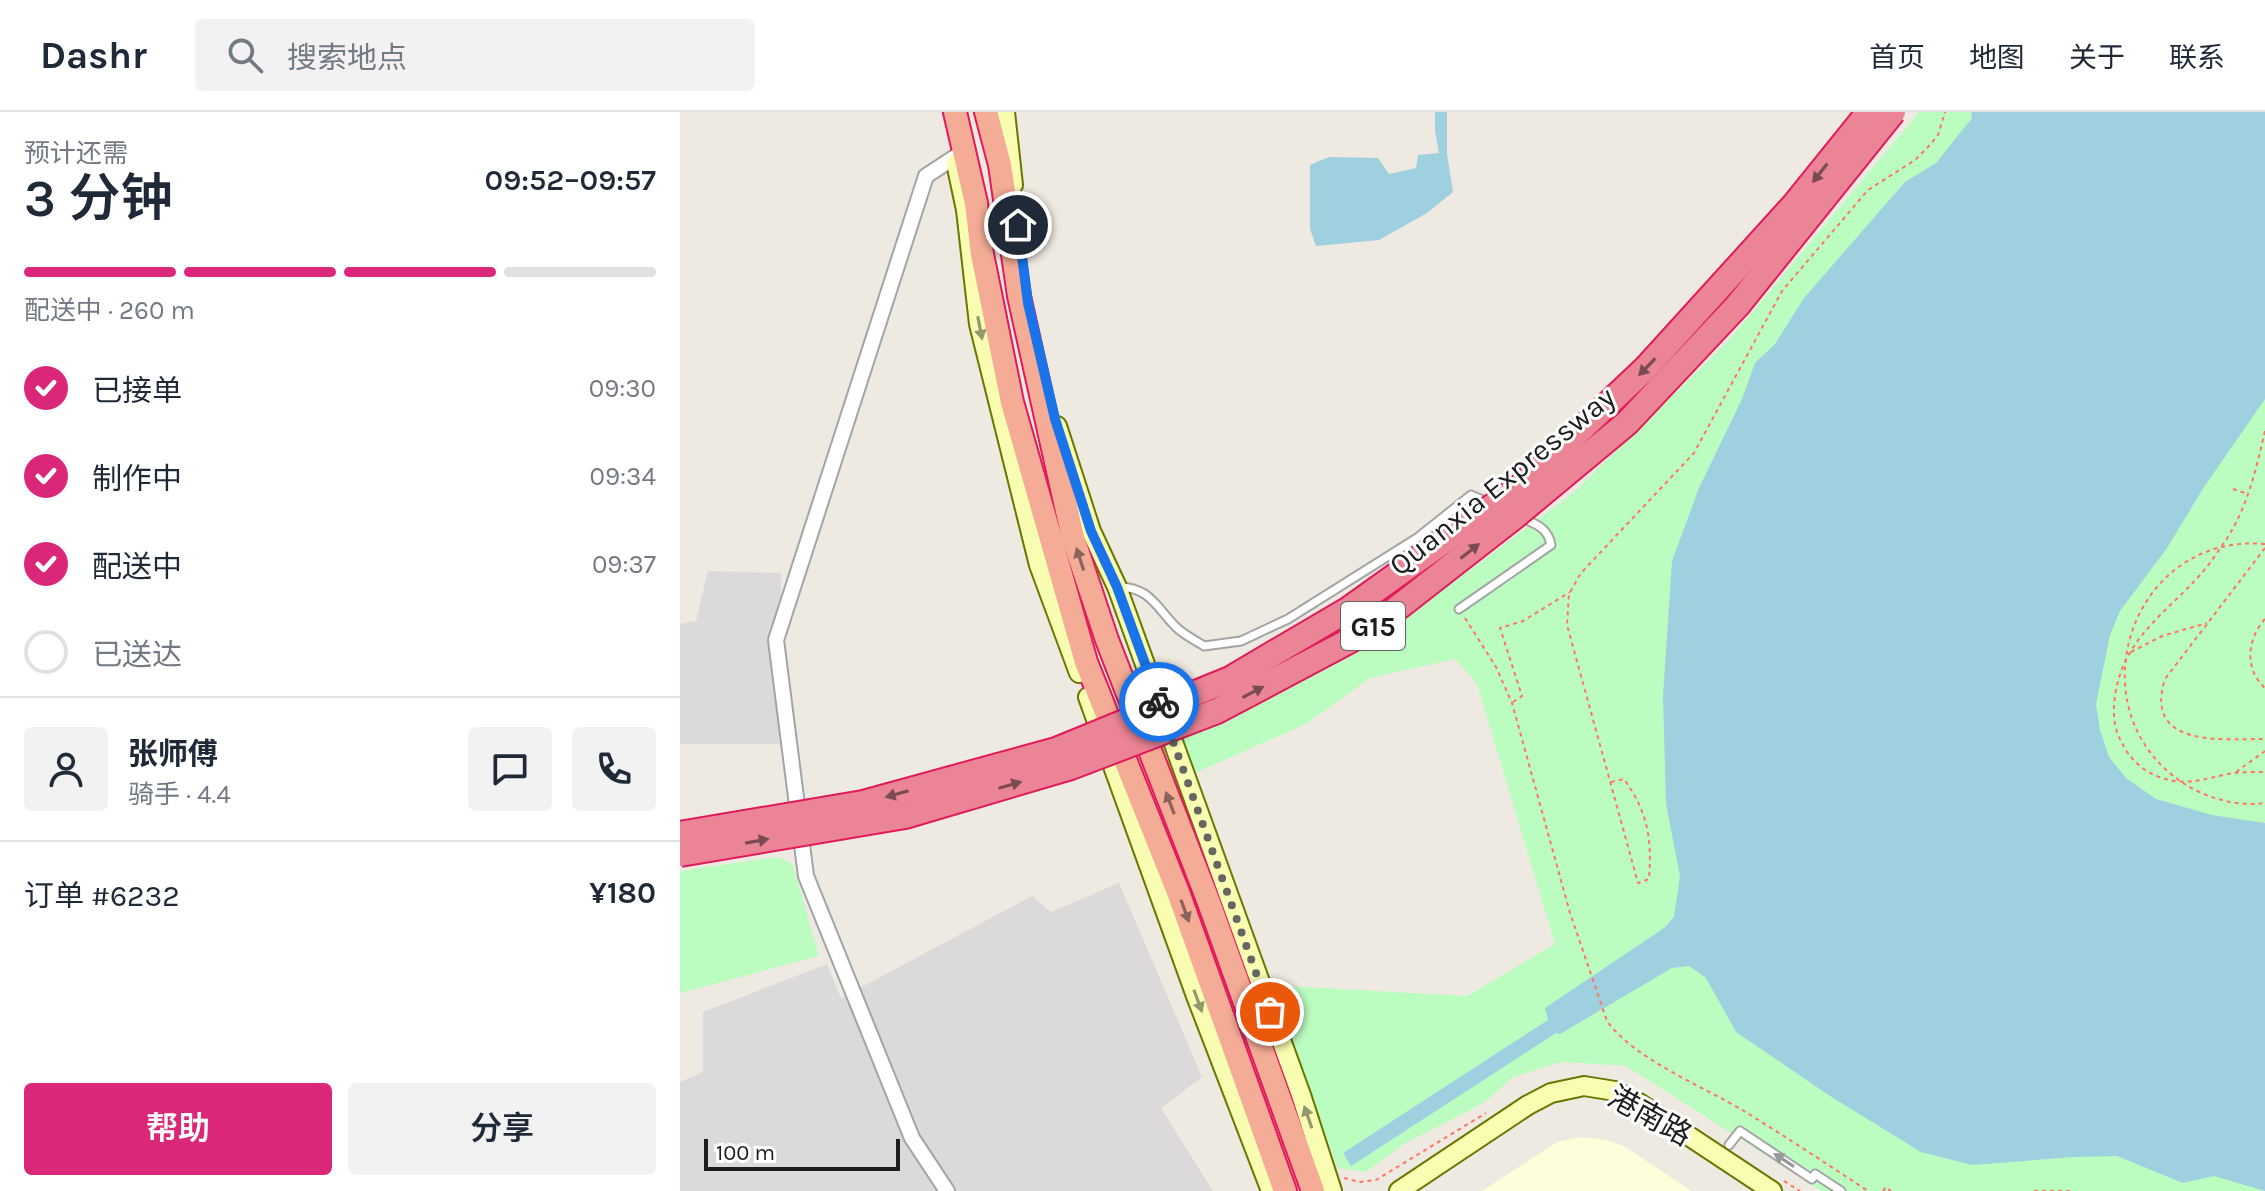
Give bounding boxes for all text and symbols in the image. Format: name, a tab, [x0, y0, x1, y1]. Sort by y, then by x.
search box	[195, 19, 755, 91]
text: Dashr	[40, 33, 147, 78]
icon: search	[223, 33, 267, 77]
text: 搜索地点	[287, 40, 407, 76]
text: 首页	[1869, 41, 1925, 74]
text: 地图	[1969, 41, 2025, 74]
text: 关于	[2069, 41, 2125, 74]
text: 联系	[2169, 41, 2225, 74]
text: 预计还需	[24, 138, 128, 169]
text: 09:52–09:57	[484, 162, 656, 198]
one-way arrow	[1812, 163, 1829, 183]
text: 3 分钟	[24, 168, 173, 229]
pin	[984, 191, 1052, 259]
icon: home	[996, 203, 1040, 247]
text: 配送中 · 260 m	[24, 295, 195, 326]
one-way arrow	[975, 316, 987, 341]
one-way arrow	[1638, 357, 1656, 376]
icon: check	[24, 366, 68, 410]
text: 已接单	[92, 373, 182, 409]
text: 09:30	[589, 373, 656, 404]
street label: Quanxia Expressway	[1382, 379, 1622, 583]
icon: check	[24, 454, 68, 498]
text: 制作中	[92, 461, 182, 497]
text: 09:34	[590, 461, 656, 492]
icon: check	[24, 542, 68, 586]
one-way arrow	[1460, 544, 1480, 560]
one-way arrow	[1074, 546, 1086, 570]
text: 配送中	[92, 549, 182, 585]
text: 09:37	[592, 549, 656, 580]
road number: G15	[1341, 602, 1405, 650]
text: 已送达	[92, 637, 182, 673]
courier	[1119, 662, 1199, 742]
icon: bike	[1137, 680, 1181, 724]
one-way arrow	[1241, 685, 1264, 698]
button: person	[24, 727, 108, 811]
button: chat	[468, 727, 552, 811]
button: phone	[572, 727, 656, 811]
text: 张师傅	[128, 736, 218, 772]
one-way arrow	[999, 778, 1023, 791]
text: 骑手 · 4.4	[128, 779, 231, 810]
one-way arrow	[884, 788, 908, 801]
one-way arrow	[1163, 791, 1176, 815]
one-way arrow	[745, 834, 770, 847]
text: ¥180	[589, 875, 656, 911]
text: 订单 #6232	[24, 878, 180, 914]
one-way arrow	[1179, 899, 1192, 923]
pin	[1236, 978, 1304, 1046]
one-way arrow	[1192, 989, 1205, 1013]
icon: bag	[1248, 990, 1292, 1034]
street label: 港南路	[1602, 1078, 1698, 1154]
button: 帮助	[24, 1083, 332, 1175]
button: 分享	[348, 1083, 656, 1175]
one-way arrow	[1302, 1105, 1314, 1129]
scale bar	[704, 1135, 900, 1171]
text: 100 m	[716, 1140, 775, 1166]
one-way arrow	[1773, 1153, 1794, 1168]

